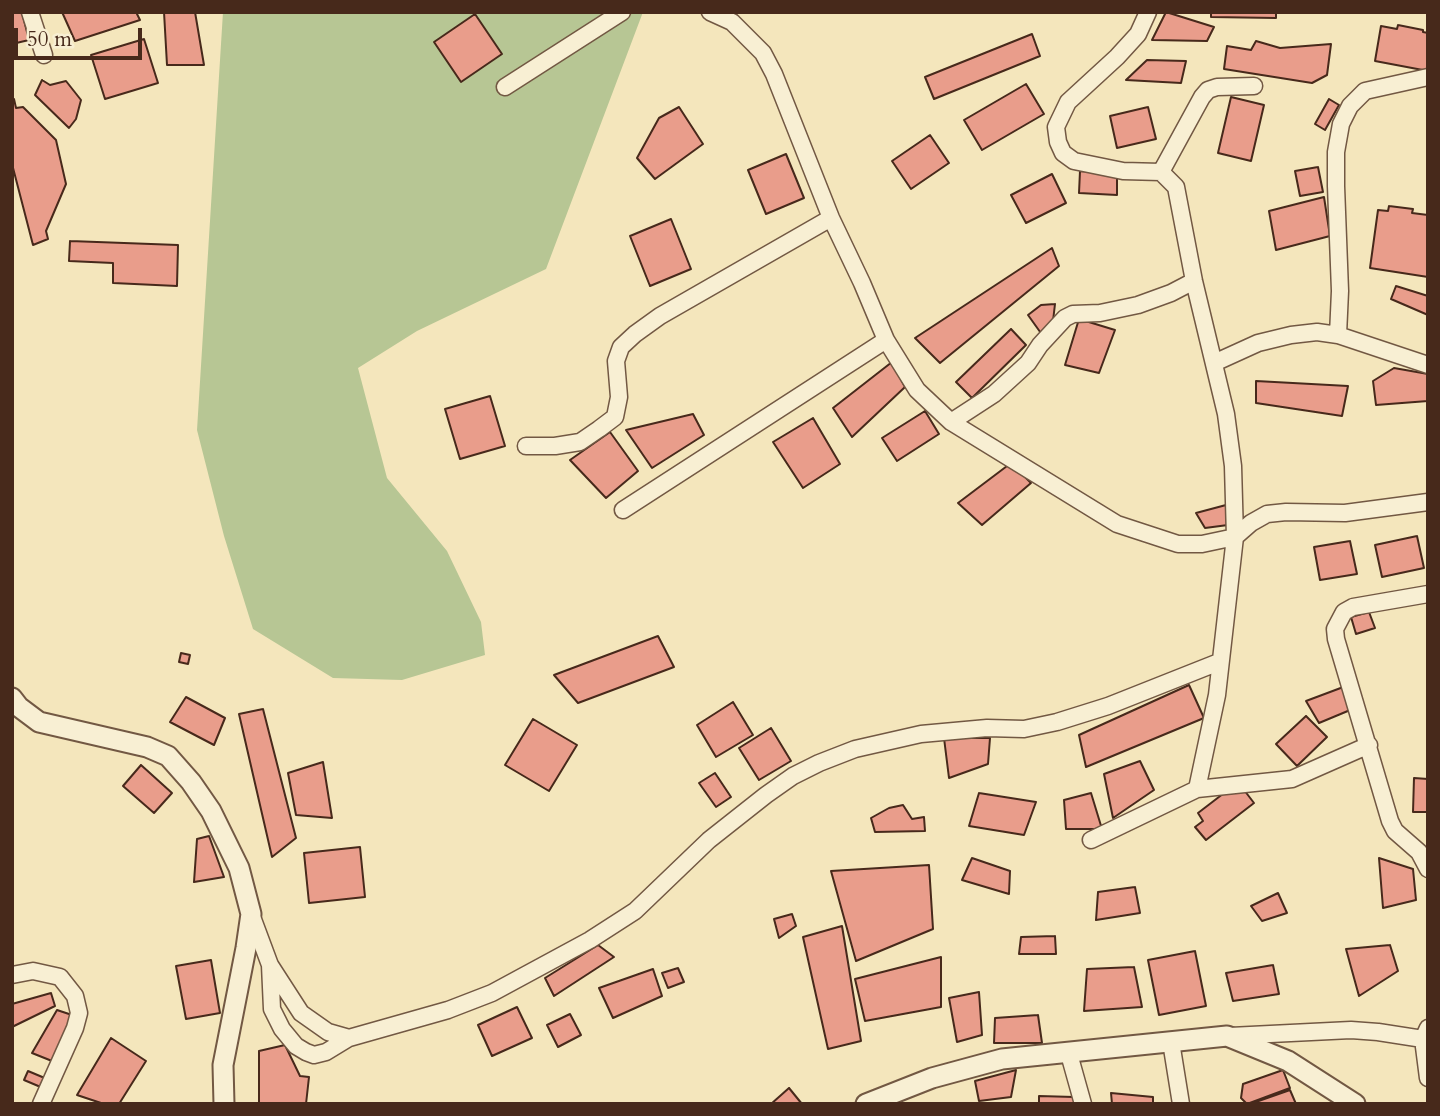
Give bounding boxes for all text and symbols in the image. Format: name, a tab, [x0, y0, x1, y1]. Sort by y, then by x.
scale bar	[18, 14, 145, 58]
text: 50 m	[27, 25, 72, 54]

